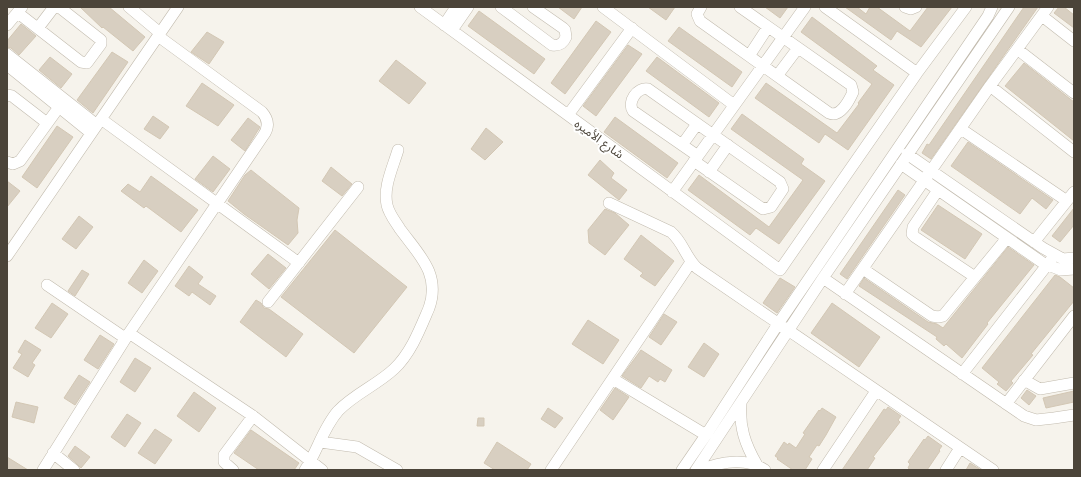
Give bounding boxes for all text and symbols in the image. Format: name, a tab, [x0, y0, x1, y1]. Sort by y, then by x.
street label: شارع الأميره	[571, 117, 626, 163]

